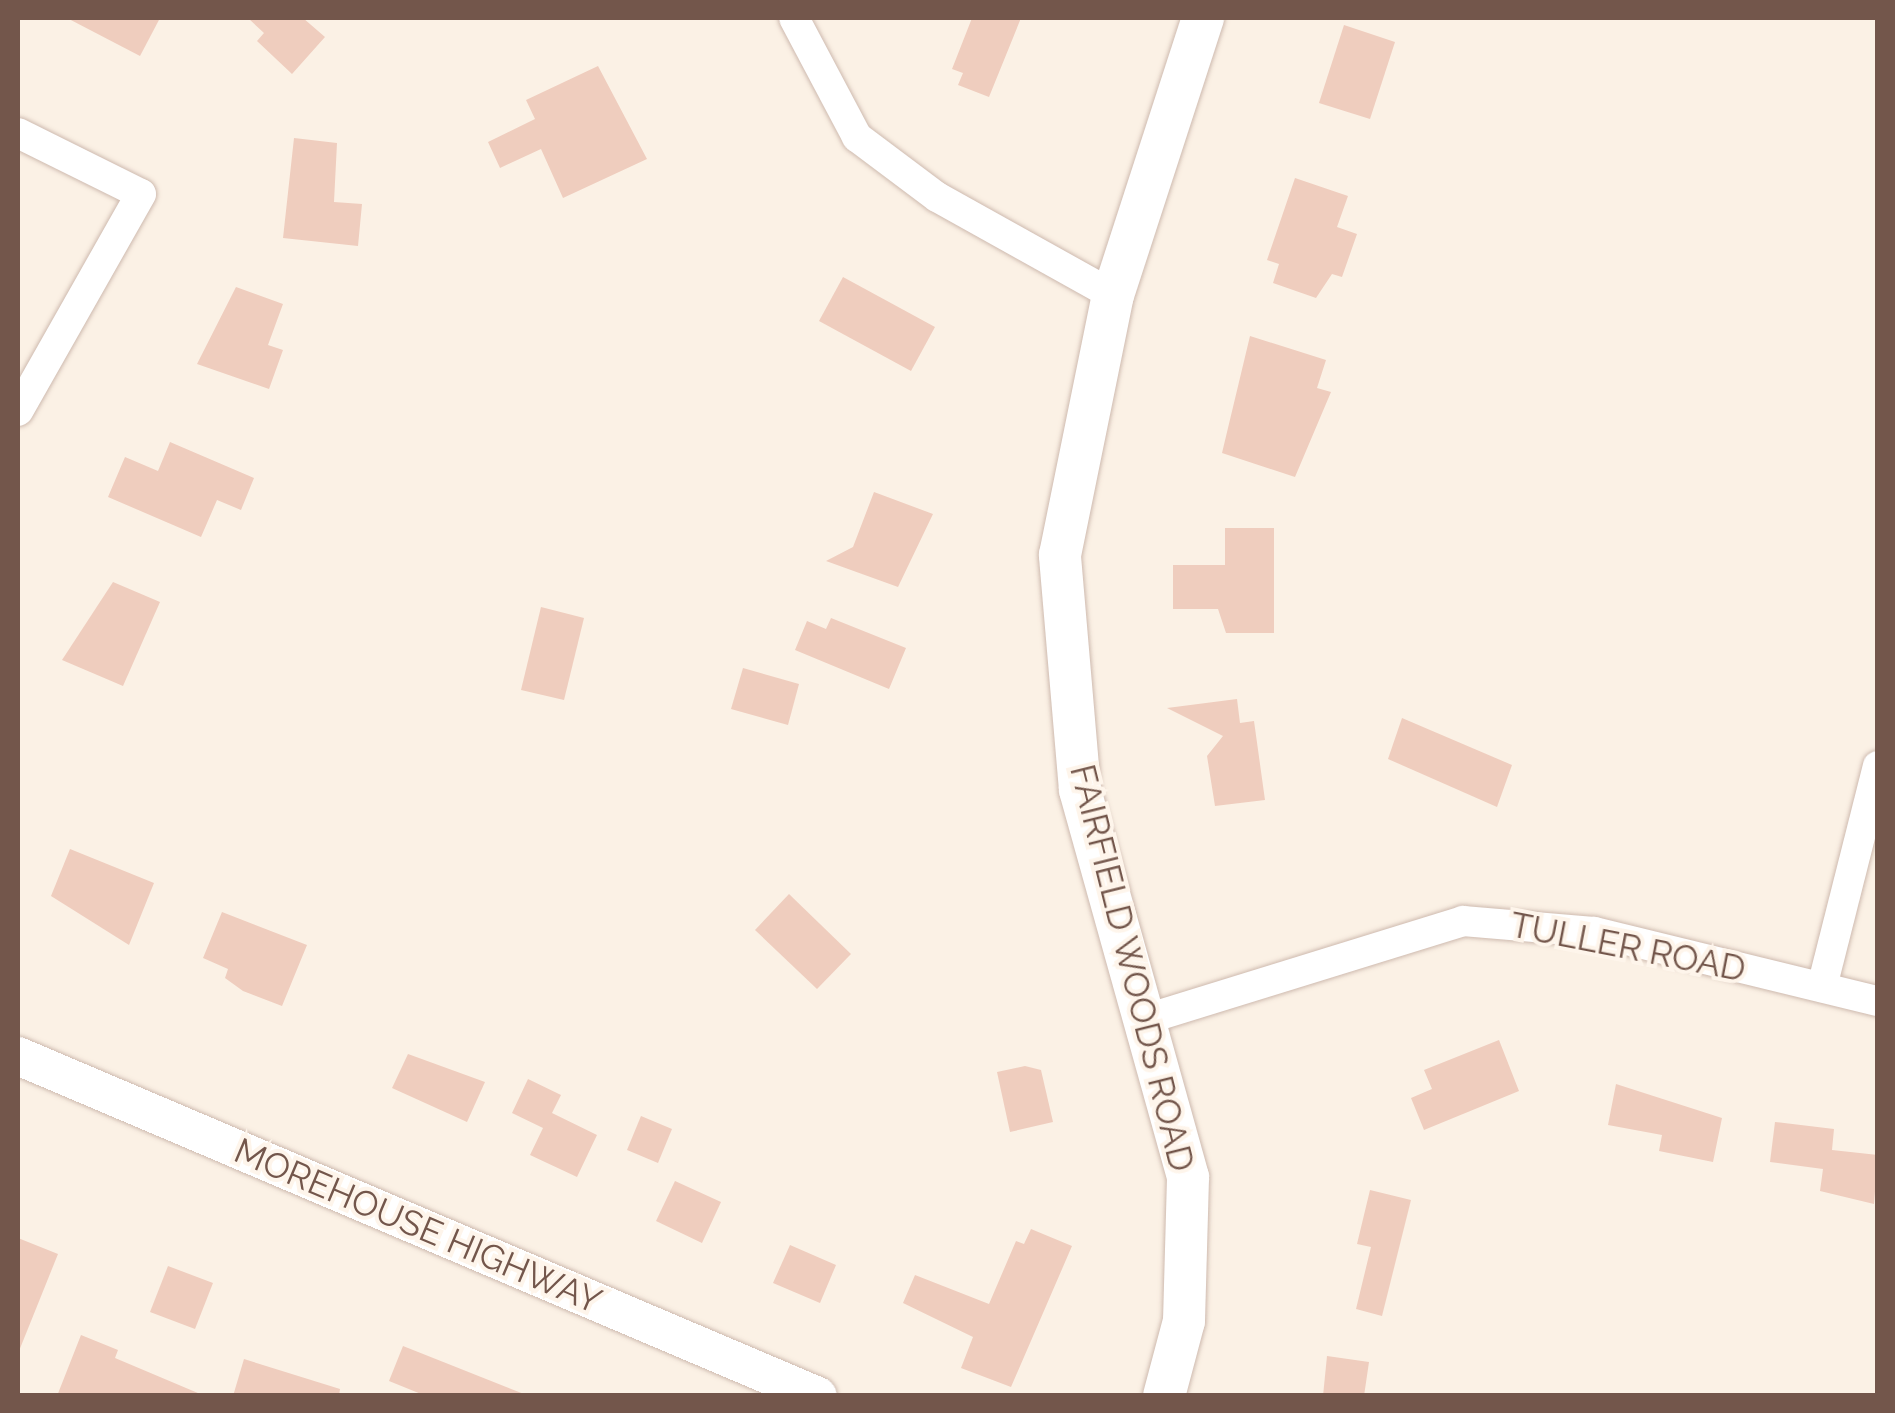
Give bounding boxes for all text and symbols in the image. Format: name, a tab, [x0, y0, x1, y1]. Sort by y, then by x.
street label: FAIRFIELD WOODS ROAD	[1061, 760, 1203, 1176]
street label: TULLER ROAD	[1507, 904, 1749, 990]
street label: MOREHOUSE HIGHWAY	[228, 1130, 608, 1322]

